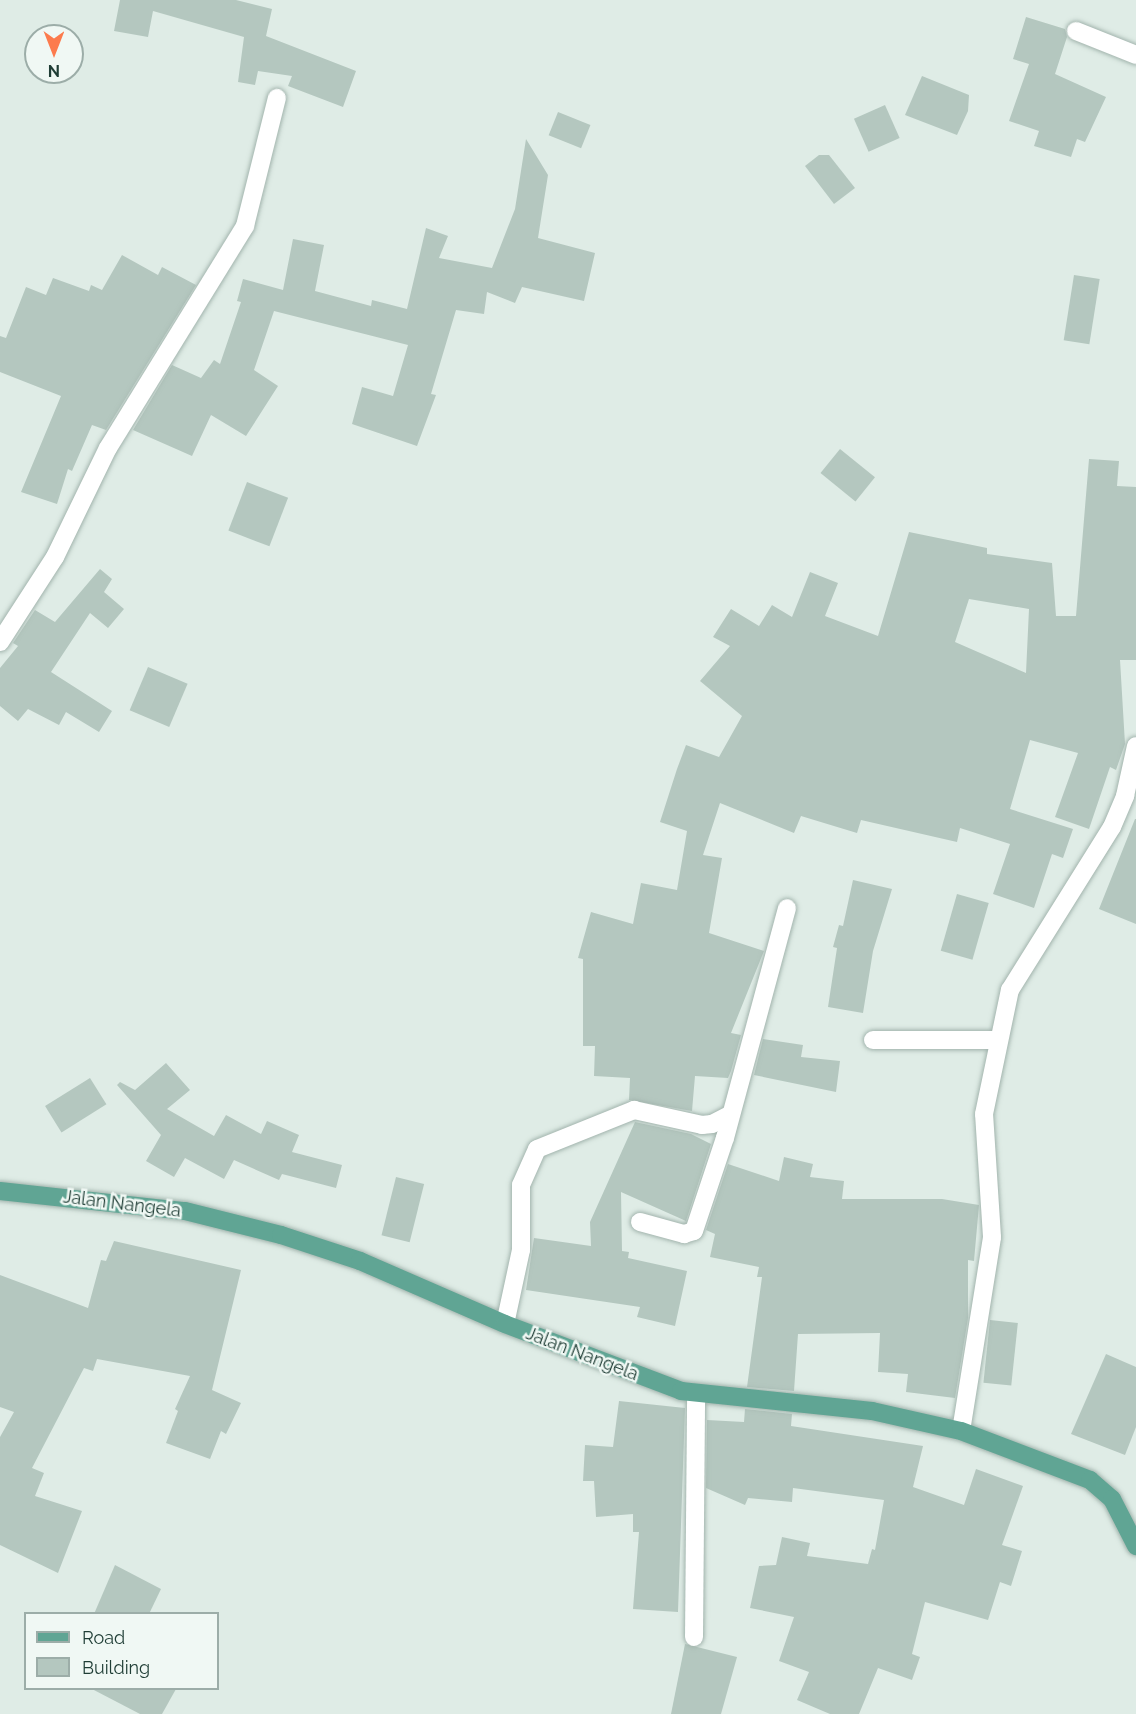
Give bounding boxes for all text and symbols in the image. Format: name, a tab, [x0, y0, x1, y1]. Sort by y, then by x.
north arrow	[24, 24, 84, 84]
text: N	[48, 61, 60, 80]
street label: Jalan Nangela	[62, 1186, 182, 1222]
street label: Jalan Nangela	[523, 1323, 641, 1385]
legend	[24, 1612, 219, 1690]
text: Road	[82, 1627, 125, 1648]
text: Building	[82, 1657, 150, 1678]

